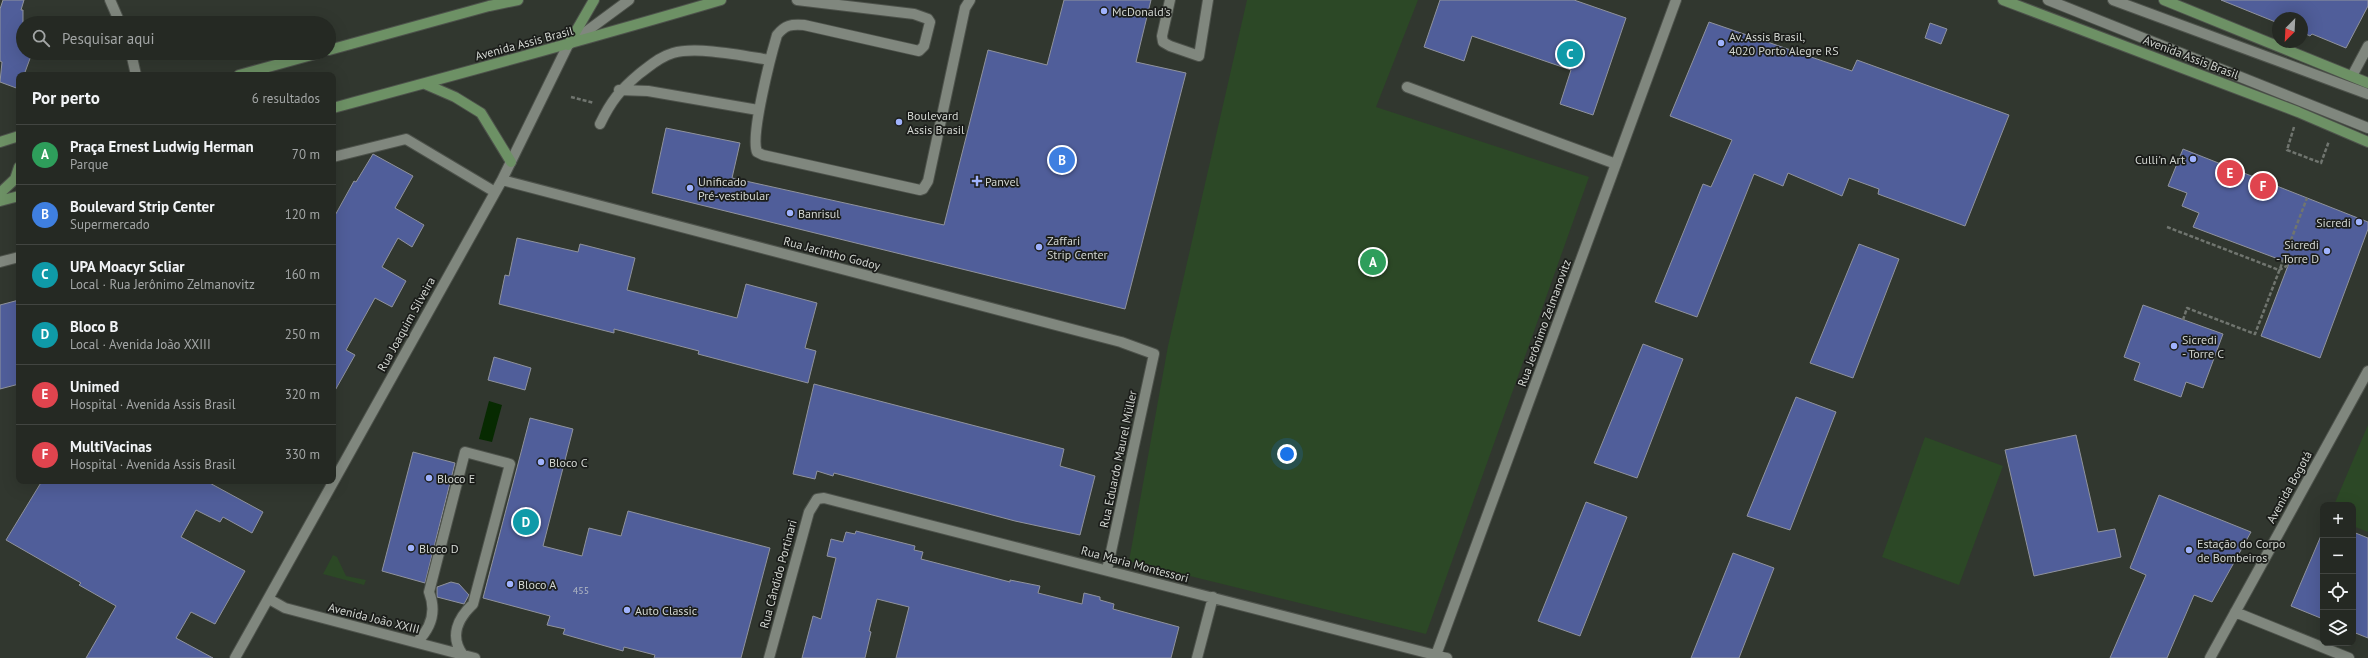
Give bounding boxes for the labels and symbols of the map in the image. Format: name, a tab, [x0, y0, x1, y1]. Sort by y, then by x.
place label: McDonald's	[1112, 4, 1171, 19]
marker: McDonald's	[1099, 6, 1109, 16]
north arrow	[2272, 12, 2308, 48]
street label: Avenida Assis Brasil	[473, 23, 575, 63]
place label: Av. Assis Brasil, 4020 Porto Alegre RS	[1729, 29, 1839, 58]
street label: Avenida Assis Brasil	[2141, 32, 2241, 82]
marker: Av. Assis Brasil, 4020 Porto Alegre RS	[1716, 38, 1726, 48]
pin: C	[1557, 39, 1583, 69]
place label: Boulevard Assis Brasil	[907, 108, 965, 137]
marker: Boulevard Assis Brasil	[894, 117, 904, 127]
pin: B	[1049, 145, 1075, 175]
place label: Culli'n Art	[2135, 152, 2185, 167]
marker: Culli'n Art	[2188, 154, 2198, 164]
pin: E	[2217, 158, 2243, 188]
pin: F	[2250, 171, 2276, 201]
place label: Unificado Pré-vestibular	[698, 174, 769, 203]
place label: Panvel	[985, 174, 1020, 189]
marker: Panvel	[972, 176, 982, 186]
marker: Unificado Pré-vestibular	[685, 183, 695, 193]
place label: Banrisul	[798, 206, 840, 221]
marker: Banrisul	[785, 208, 795, 218]
place label: Sicredi	[2316, 215, 2351, 230]
marker: Sicredi	[2354, 217, 2364, 227]
street label: Rua Jacintho Godoy	[782, 233, 882, 273]
place label: Zaffari Strip Center	[1047, 233, 1108, 262]
place label: Sicredi - Torre D	[2276, 237, 2319, 266]
marker: Zaffari Strip Center	[1034, 242, 1044, 252]
marker: Sicredi - Torre D	[2322, 246, 2332, 256]
pin: A	[1360, 247, 1386, 277]
street label: Rua Jerônimo Zelmanovitz	[1514, 257, 1574, 389]
street label: Rua Joaquim Silveira	[374, 274, 438, 374]
place label: Sicredi - Torre C	[2182, 332, 2224, 361]
marker: Sicredi - Torre C	[2169, 341, 2179, 351]
street label: Rua Eduardo Maurel Müller	[1096, 389, 1140, 529]
your location	[1277, 444, 1297, 464]
street label: Avenida Bogotá	[2263, 448, 2315, 526]
place label: Bloco C	[549, 455, 588, 470]
marker: Bloco C	[536, 457, 546, 467]
place label: Bloco E	[437, 471, 475, 486]
marker: Bloco E	[424, 473, 434, 483]
pin: D	[513, 507, 539, 537]
street label: Rua Cândido Portinari	[756, 518, 800, 630]
place label: Estação do Corpo de Bombeiros	[2197, 536, 2285, 565]
place label: Bloco D	[419, 541, 459, 556]
street label: Rua Maria Montessori	[1079, 542, 1191, 586]
marker: Bloco D	[406, 543, 416, 553]
marker: Estação do Corpo de Bombeiros	[2184, 545, 2194, 555]
place label: Bloco A	[518, 577, 556, 592]
marker: Bloco A	[505, 579, 515, 589]
house number: 455	[573, 584, 589, 597]
street label: Avenida João XXIII	[327, 599, 421, 637]
place label: Auto Classic	[635, 603, 698, 618]
marker: Auto Classic	[622, 605, 632, 615]

